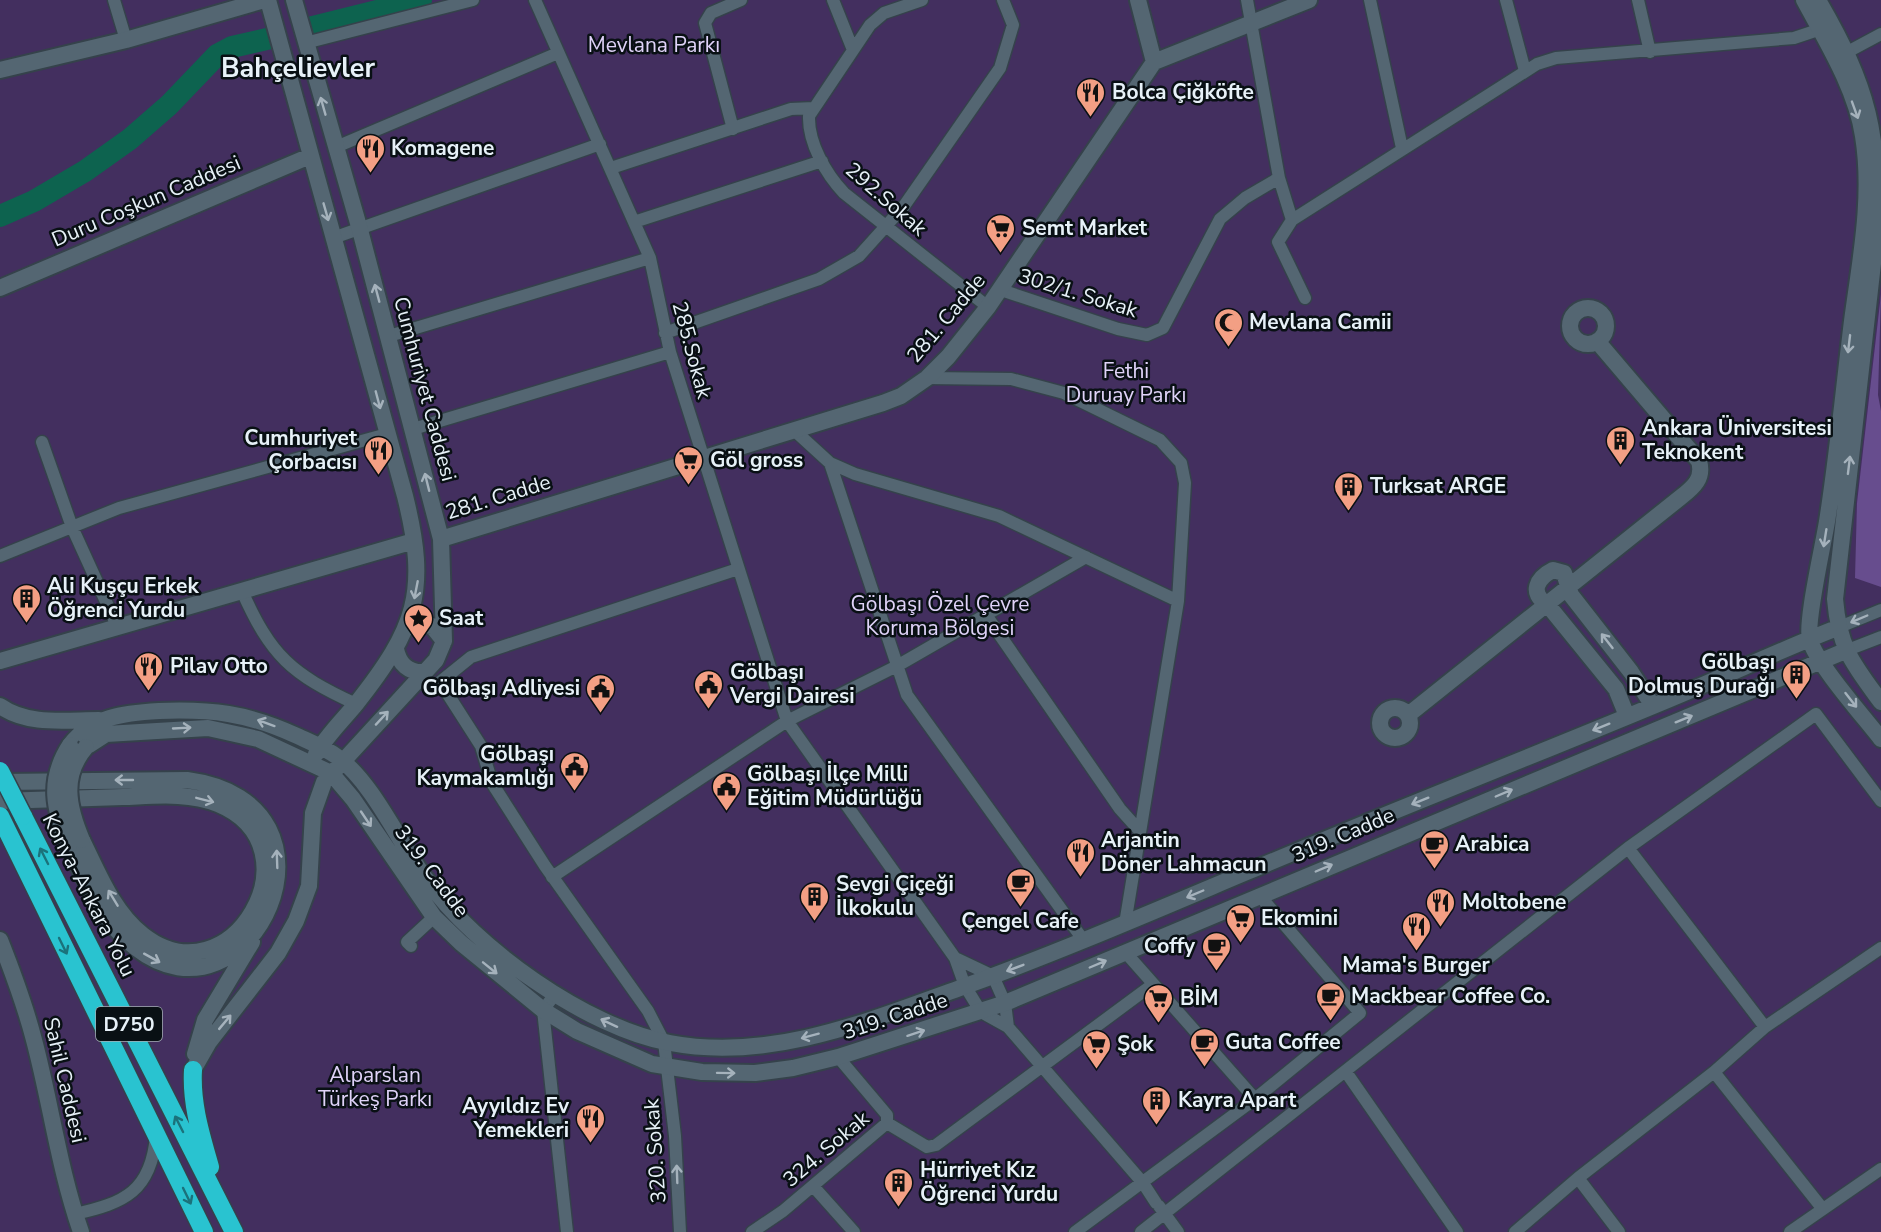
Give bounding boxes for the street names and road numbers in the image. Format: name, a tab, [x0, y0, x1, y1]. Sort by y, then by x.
street label: Duru Coşkun Caddesi	[47, 149, 245, 253]
street label: 292.Sokak	[839, 156, 933, 243]
street label: 302/1. Sokak	[1015, 262, 1141, 325]
street label: 281. Cadde	[900, 267, 992, 369]
street label: Cumhuriyet Caddesi	[387, 294, 463, 484]
street label: 285.Sokak	[666, 298, 719, 402]
street label: 281. Cadde	[442, 468, 554, 526]
street label: 319. Cadde	[1288, 801, 1398, 869]
street label: Konya-Ankara Yolu	[36, 809, 142, 981]
street label: 319. Cadde	[388, 819, 476, 923]
street label: 319. Cadde	[839, 986, 951, 1046]
road number: D750	[96, 1007, 162, 1041]
street label: Sahil Caddesi	[37, 1014, 93, 1146]
street label: 320. Sokak	[637, 1097, 673, 1204]
street label: 324. Sokak	[777, 1104, 875, 1193]

